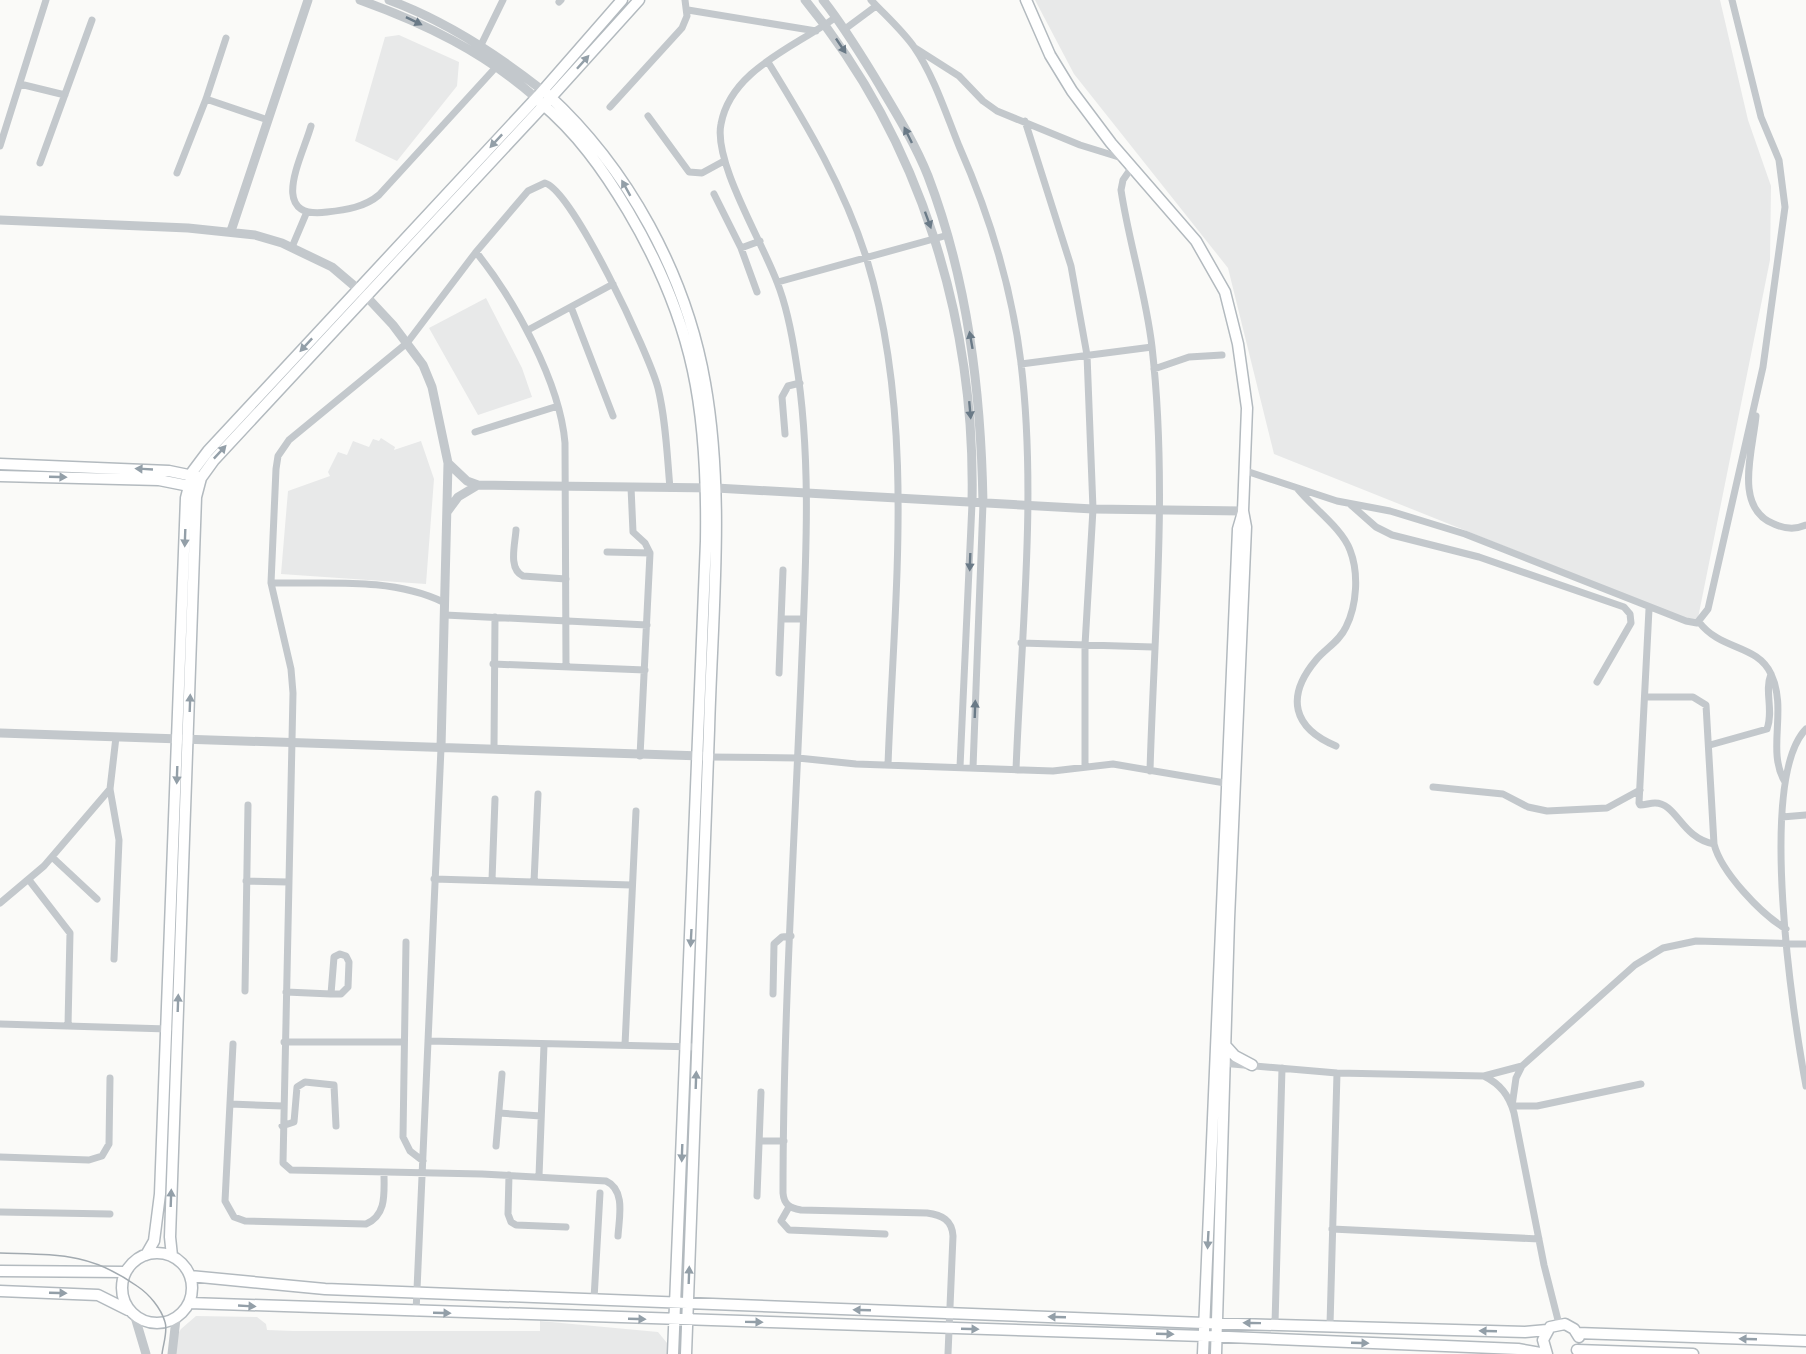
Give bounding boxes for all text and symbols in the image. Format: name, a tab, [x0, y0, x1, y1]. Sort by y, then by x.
one-way arrow	[406, 17, 423, 26]
one-way arrow	[835, 38, 847, 54]
one-way arrow	[576, 55, 589, 70]
one-way arrow	[903, 126, 912, 143]
one-way arrow	[489, 133, 503, 148]
one-way arrow	[621, 179, 631, 196]
one-way arrow	[924, 211, 934, 229]
one-way arrow	[966, 331, 975, 350]
one-way arrow	[300, 337, 313, 352]
one-way arrow	[965, 401, 974, 420]
one-way arrow	[213, 445, 227, 460]
one-way arrow	[134, 465, 153, 474]
one-way arrow	[49, 473, 68, 482]
one-way arrow	[180, 528, 189, 547]
one-way arrow	[965, 552, 974, 571]
one-way arrow	[185, 693, 194, 712]
one-way arrow	[970, 700, 979, 719]
one-way arrow	[172, 765, 181, 784]
one-way arrow	[686, 928, 695, 947]
one-way arrow	[173, 993, 182, 1012]
one-way arrow	[691, 1070, 701, 1089]
one-way arrow	[677, 1144, 686, 1163]
one-way arrow	[166, 1188, 176, 1207]
one-way arrow	[1204, 1231, 1213, 1250]
one-way arrow	[684, 1265, 694, 1284]
one-way arrow	[49, 1289, 68, 1298]
one-way arrow	[238, 1301, 257, 1310]
one-way arrow	[852, 1305, 871, 1314]
one-way arrow	[433, 1308, 452, 1318]
one-way arrow	[1047, 1313, 1066, 1322]
one-way arrow	[628, 1314, 647, 1323]
one-way arrow	[745, 1318, 764, 1327]
one-way arrow	[1242, 1318, 1261, 1328]
one-way arrow	[961, 1324, 980, 1333]
one-way arrow	[1479, 1326, 1498, 1336]
one-way arrow	[1155, 1330, 1174, 1339]
one-way arrow	[1738, 1335, 1757, 1344]
one-way arrow	[1350, 1338, 1369, 1347]

